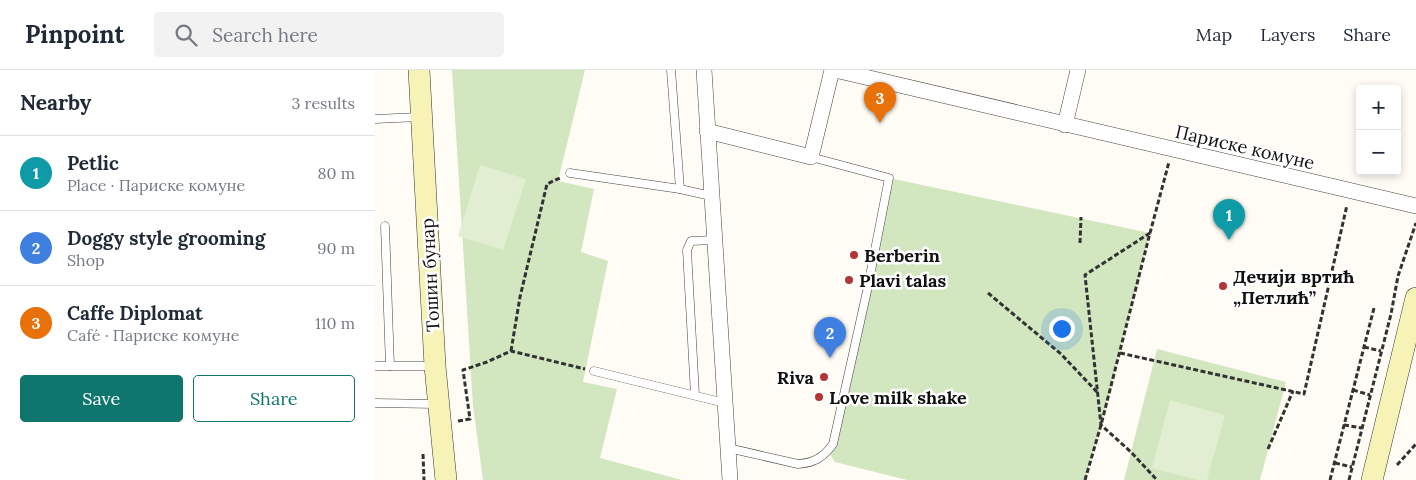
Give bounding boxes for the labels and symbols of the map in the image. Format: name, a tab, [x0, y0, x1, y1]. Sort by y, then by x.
pin: 3	[864, 82, 896, 123]
street label: Париске комуне	[1173, 120, 1317, 174]
pin: 1	[1213, 199, 1245, 240]
street label: Тошин бунар	[416, 218, 444, 332]
place label: Berberin	[864, 244, 941, 267]
marker: Berberin	[848, 249, 860, 261]
place label: Дечији вртић „Петлић”	[1233, 265, 1354, 309]
place label: Plavi talas	[859, 269, 946, 292]
marker: Plavi talas	[843, 274, 855, 286]
marker: Дечији вртић „Петлић”	[1217, 280, 1229, 292]
your location	[1049, 316, 1075, 342]
pin: 2	[814, 317, 846, 358]
place label: Riva	[777, 366, 815, 389]
marker: Riva	[818, 371, 830, 383]
place label: Love milk shake	[829, 386, 967, 409]
marker: Love milk shake	[813, 391, 825, 403]

